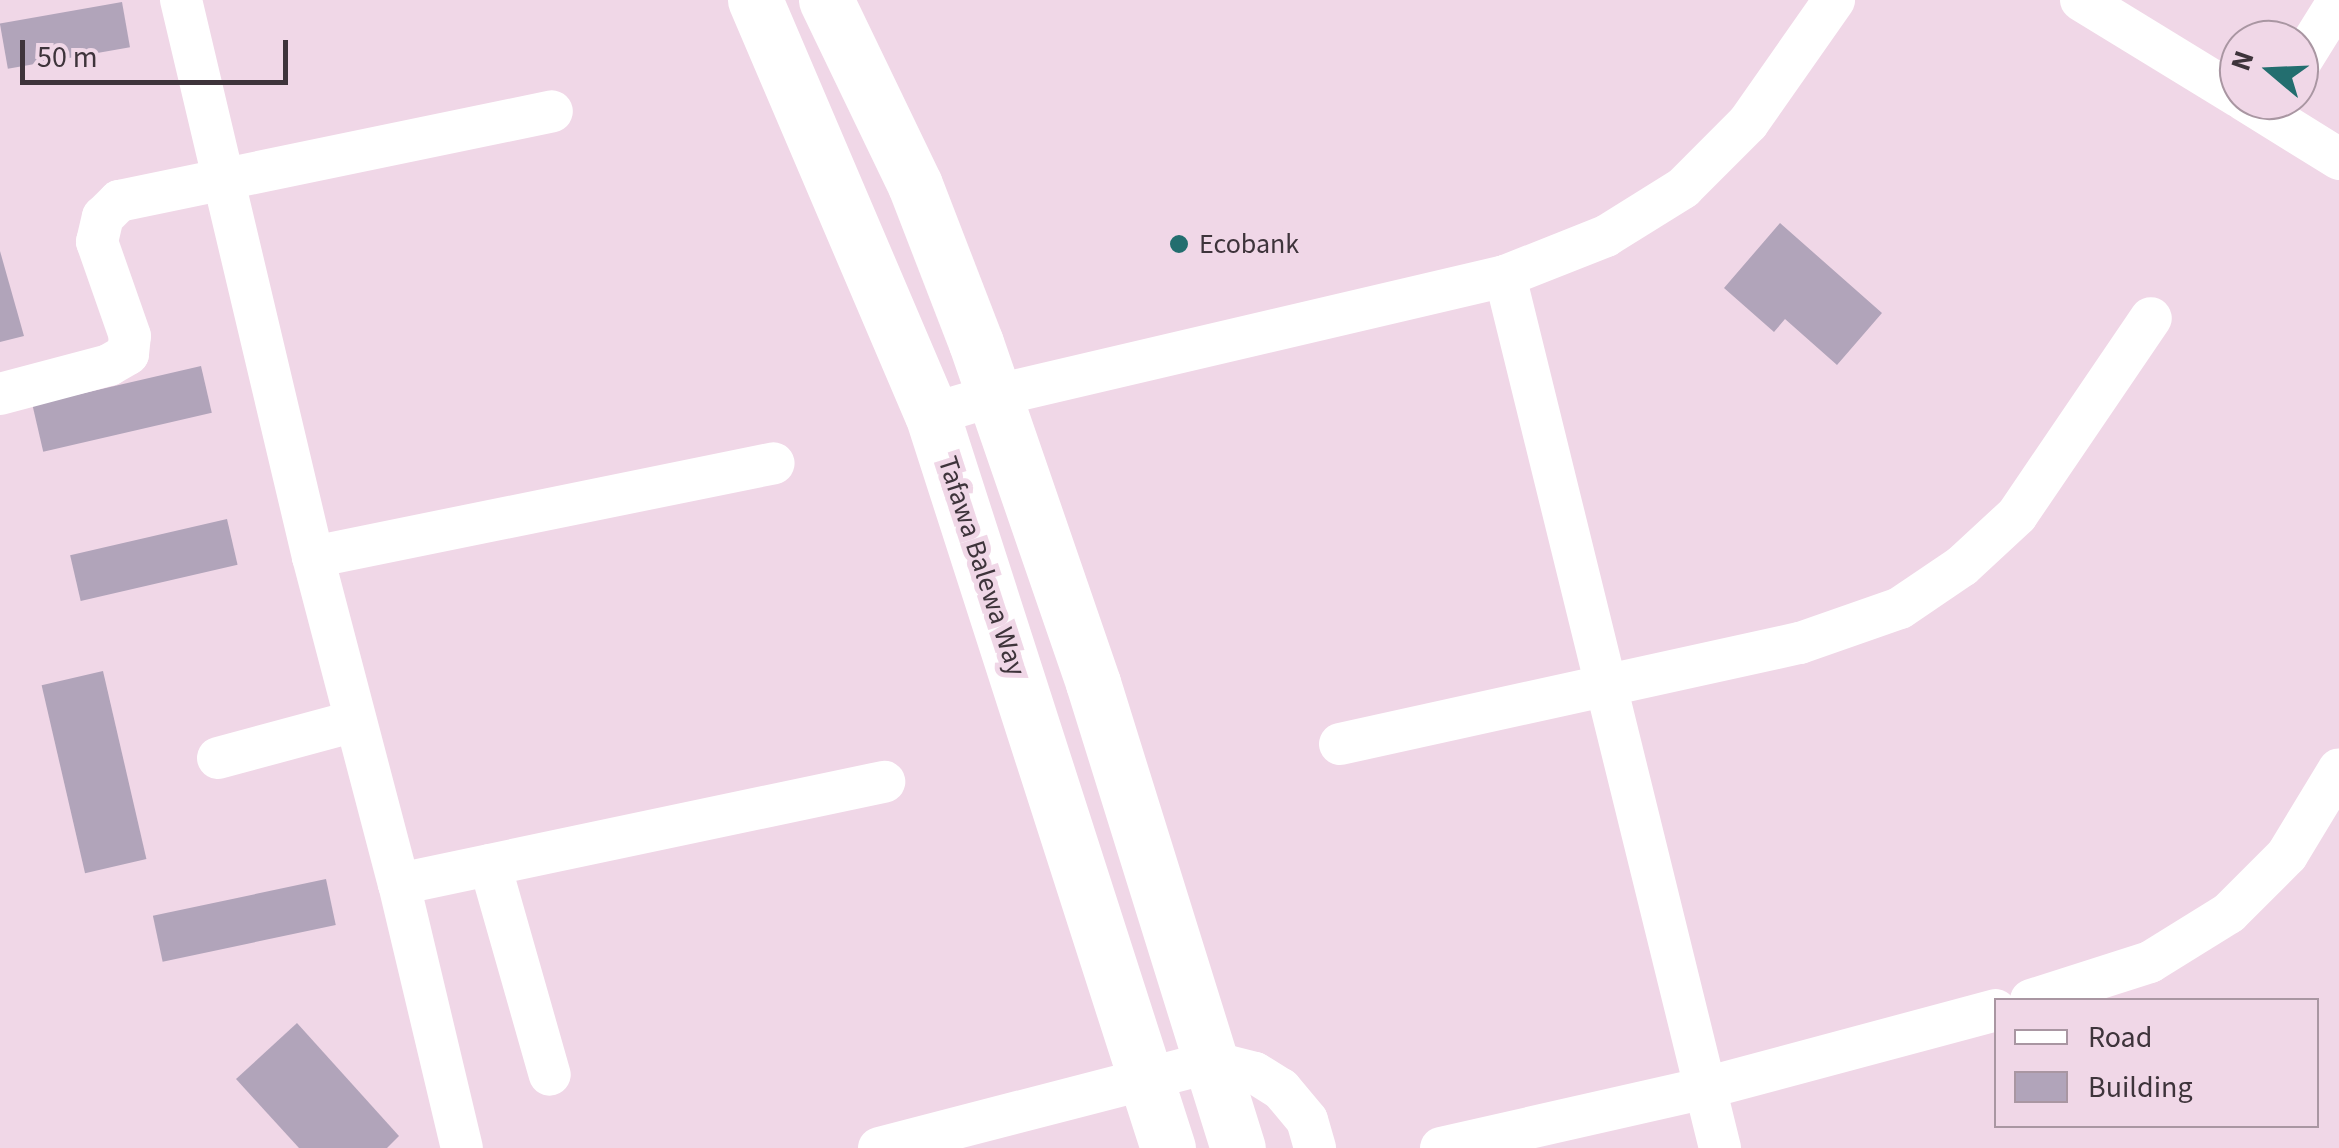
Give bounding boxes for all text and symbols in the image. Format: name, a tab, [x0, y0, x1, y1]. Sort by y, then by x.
scale bar	[25, 20, 292, 82]
north arrow	[2219, 20, 2319, 120]
text: 50 m	[37, 36, 98, 79]
text: N	[2221, 46, 2264, 76]
place label: Ecobank	[1199, 227, 1299, 261]
marker: Ecobank	[1168, 233, 1190, 255]
street label: Tafawa Balewa Way	[931, 452, 1033, 680]
legend	[1994, 998, 2319, 1128]
text: Road	[2088, 1016, 2152, 1059]
text: Building	[2088, 1066, 2193, 1109]

